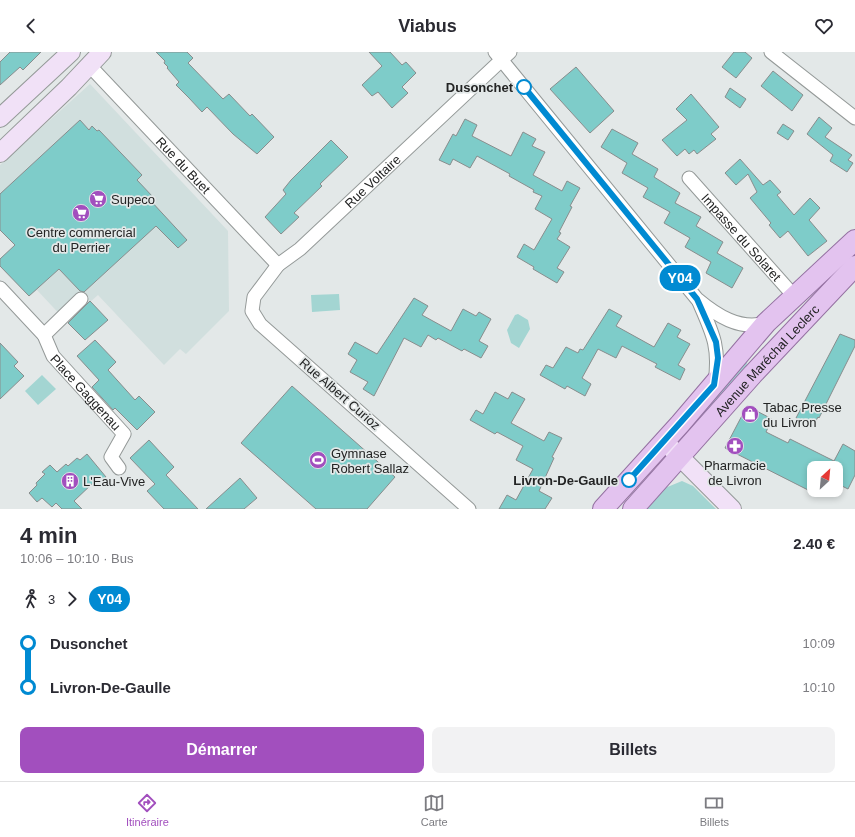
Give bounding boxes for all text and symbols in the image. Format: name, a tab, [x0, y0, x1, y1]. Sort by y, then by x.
icon: back	[20, 15, 42, 37]
icon: heart	[813, 15, 835, 37]
text: Viabus	[398, 16, 457, 36]
marker: Dusonchet	[516, 79, 532, 95]
place label: Dusonchet	[446, 80, 514, 95]
street label: Rue du Buet	[153, 134, 214, 197]
street label: Rue Voltaire	[341, 151, 403, 211]
supermarket icon: Supeco	[88, 189, 108, 209]
street label: Impasse du Solaret	[699, 190, 785, 284]
place label: Supeco	[111, 192, 155, 207]
supermarket icon: Centre commercial du Perrier	[71, 203, 91, 223]
place label: Centre commercial du Perrier	[26, 225, 136, 255]
line badge: Y04	[657, 265, 703, 291]
text: Y04	[668, 270, 692, 286]
street label: Avenue Maréchal Leclerc	[712, 301, 822, 419]
street label: Place Gaggenau	[48, 351, 124, 433]
street label: Rue Albert Curioz	[297, 355, 383, 433]
place label: Tabac Presse du Livron	[763, 400, 842, 430]
shop icon: Tabac Presse du Livron	[740, 404, 760, 424]
pharmacy icon: Pharmacie de Livron	[725, 436, 745, 456]
place label: Gymnase Robert Sallaz	[331, 446, 409, 476]
sports icon: Gymnase Robert Sallaz	[308, 450, 328, 470]
place label: Pharmacie de Livron	[704, 458, 766, 488]
north arrow	[807, 461, 843, 497]
map controls	[807, 461, 843, 497]
building icon: L'Eau-Vive	[60, 471, 80, 491]
marker: Livron-De-Gaulle	[621, 472, 637, 488]
place label: Livron-De-Gaulle	[513, 473, 618, 488]
place label: L'Eau-Vive	[83, 474, 145, 489]
text: 4 min	[20, 523, 77, 548]
text: 2.40 €	[793, 535, 835, 552]
text: 10:06 – 10:10 · Bus	[20, 551, 133, 566]
icon: walk	[20, 588, 42, 610]
icon: forward	[61, 588, 83, 610]
text: Y04	[97, 591, 122, 607]
text: 3	[48, 592, 55, 607]
text: Dusonchet	[50, 635, 128, 652]
text: 10:09	[802, 636, 835, 651]
text: Livron-De-Gaulle	[50, 679, 171, 696]
text: 10:10	[802, 680, 835, 695]
button: Démarrer	[20, 727, 424, 773]
button: Billets	[432, 727, 835, 773]
tab: Itinéraire	[126, 792, 169, 828]
tab: Carte	[421, 792, 448, 828]
tab: Billets	[700, 792, 729, 828]

